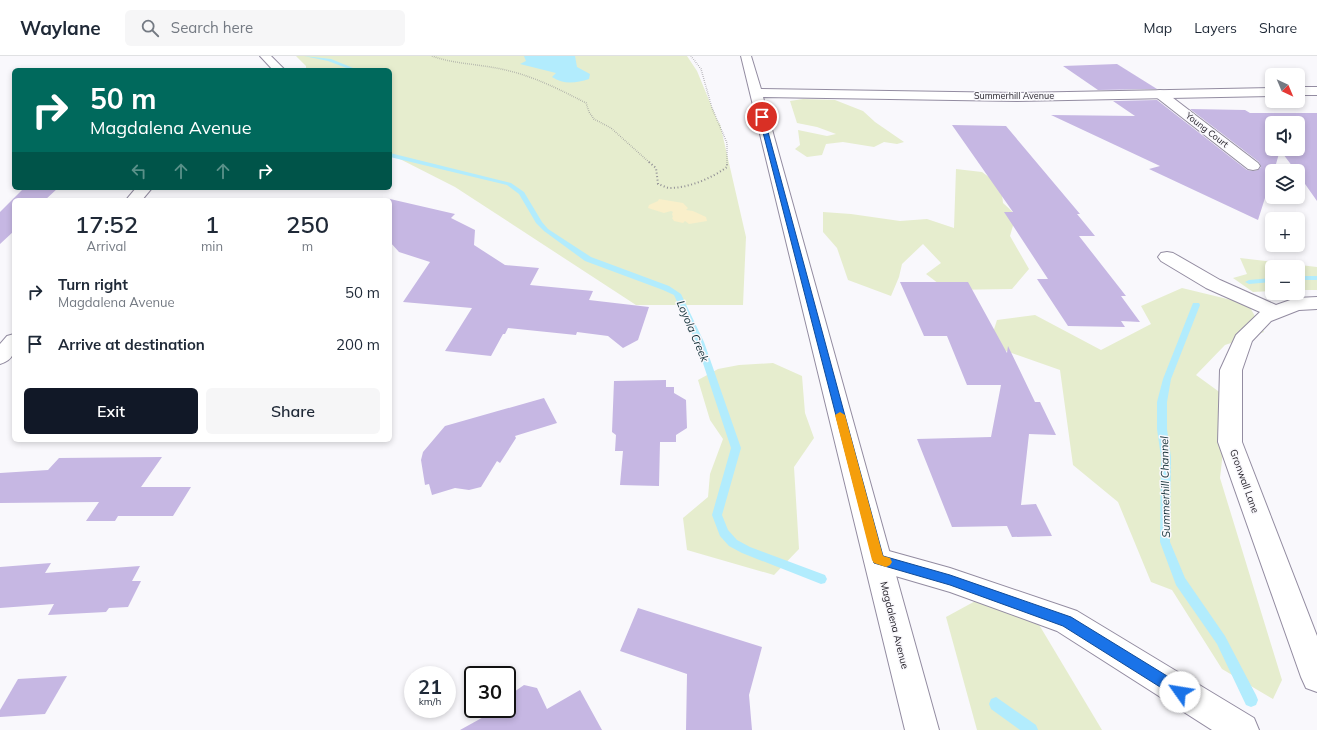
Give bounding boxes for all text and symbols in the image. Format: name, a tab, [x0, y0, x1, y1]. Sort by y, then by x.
search box	[125, 10, 405, 46]
text: Waylane	[20, 16, 101, 40]
icon: search	[139, 17, 161, 39]
text: Search here	[171, 18, 253, 37]
text: Map	[1143, 19, 1172, 37]
text: Layers	[1194, 19, 1237, 37]
text: Share	[1259, 19, 1297, 37]
north arrow	[1265, 68, 1305, 108]
map controls	[1265, 68, 1305, 300]
text: 50 m	[90, 81, 156, 116]
icon: right	[24, 84, 76, 136]
street label: Summerhill Avenue	[974, 90, 1054, 101]
pin	[745, 100, 779, 134]
icon: arrive	[751, 106, 773, 128]
street label: Young Court	[1183, 109, 1231, 150]
text: Magdalena Avenue	[90, 116, 252, 139]
button: sound	[1265, 116, 1305, 156]
icon: left	[128, 160, 150, 182]
icon: ahead	[170, 160, 192, 182]
icon: ahead	[212, 160, 234, 182]
icon: right	[254, 160, 276, 182]
button: layers	[1265, 164, 1305, 204]
text: 17:52	[75, 209, 138, 239]
text: 1	[205, 209, 219, 239]
text: 250	[286, 209, 329, 239]
button: +	[1265, 212, 1305, 252]
text: Arrival	[87, 238, 126, 254]
text: min	[201, 238, 223, 254]
text: m	[302, 238, 313, 254]
button: −	[1265, 260, 1305, 300]
text: Turn right	[58, 275, 128, 294]
icon: right	[24, 281, 46, 303]
text: 50 m	[345, 283, 380, 302]
text: Magdalena Avenue	[58, 294, 175, 310]
water label: Loyola Creek	[674, 298, 712, 364]
icon: arrive	[24, 333, 46, 355]
text: Arrive at destination	[58, 335, 205, 354]
text: 200 m	[336, 335, 380, 354]
button: Exit	[24, 388, 198, 434]
button: Share	[206, 388, 380, 434]
water label: Summerhill Channel	[1157, 436, 1173, 538]
street label: Gronwall Lane	[1227, 447, 1262, 515]
street label: Magdalena Avenue	[877, 580, 912, 670]
speed limit sign: 30	[464, 666, 516, 718]
position arrow	[1159, 671, 1201, 713]
text: 21	[418, 674, 442, 699]
text: km/h	[419, 695, 441, 708]

